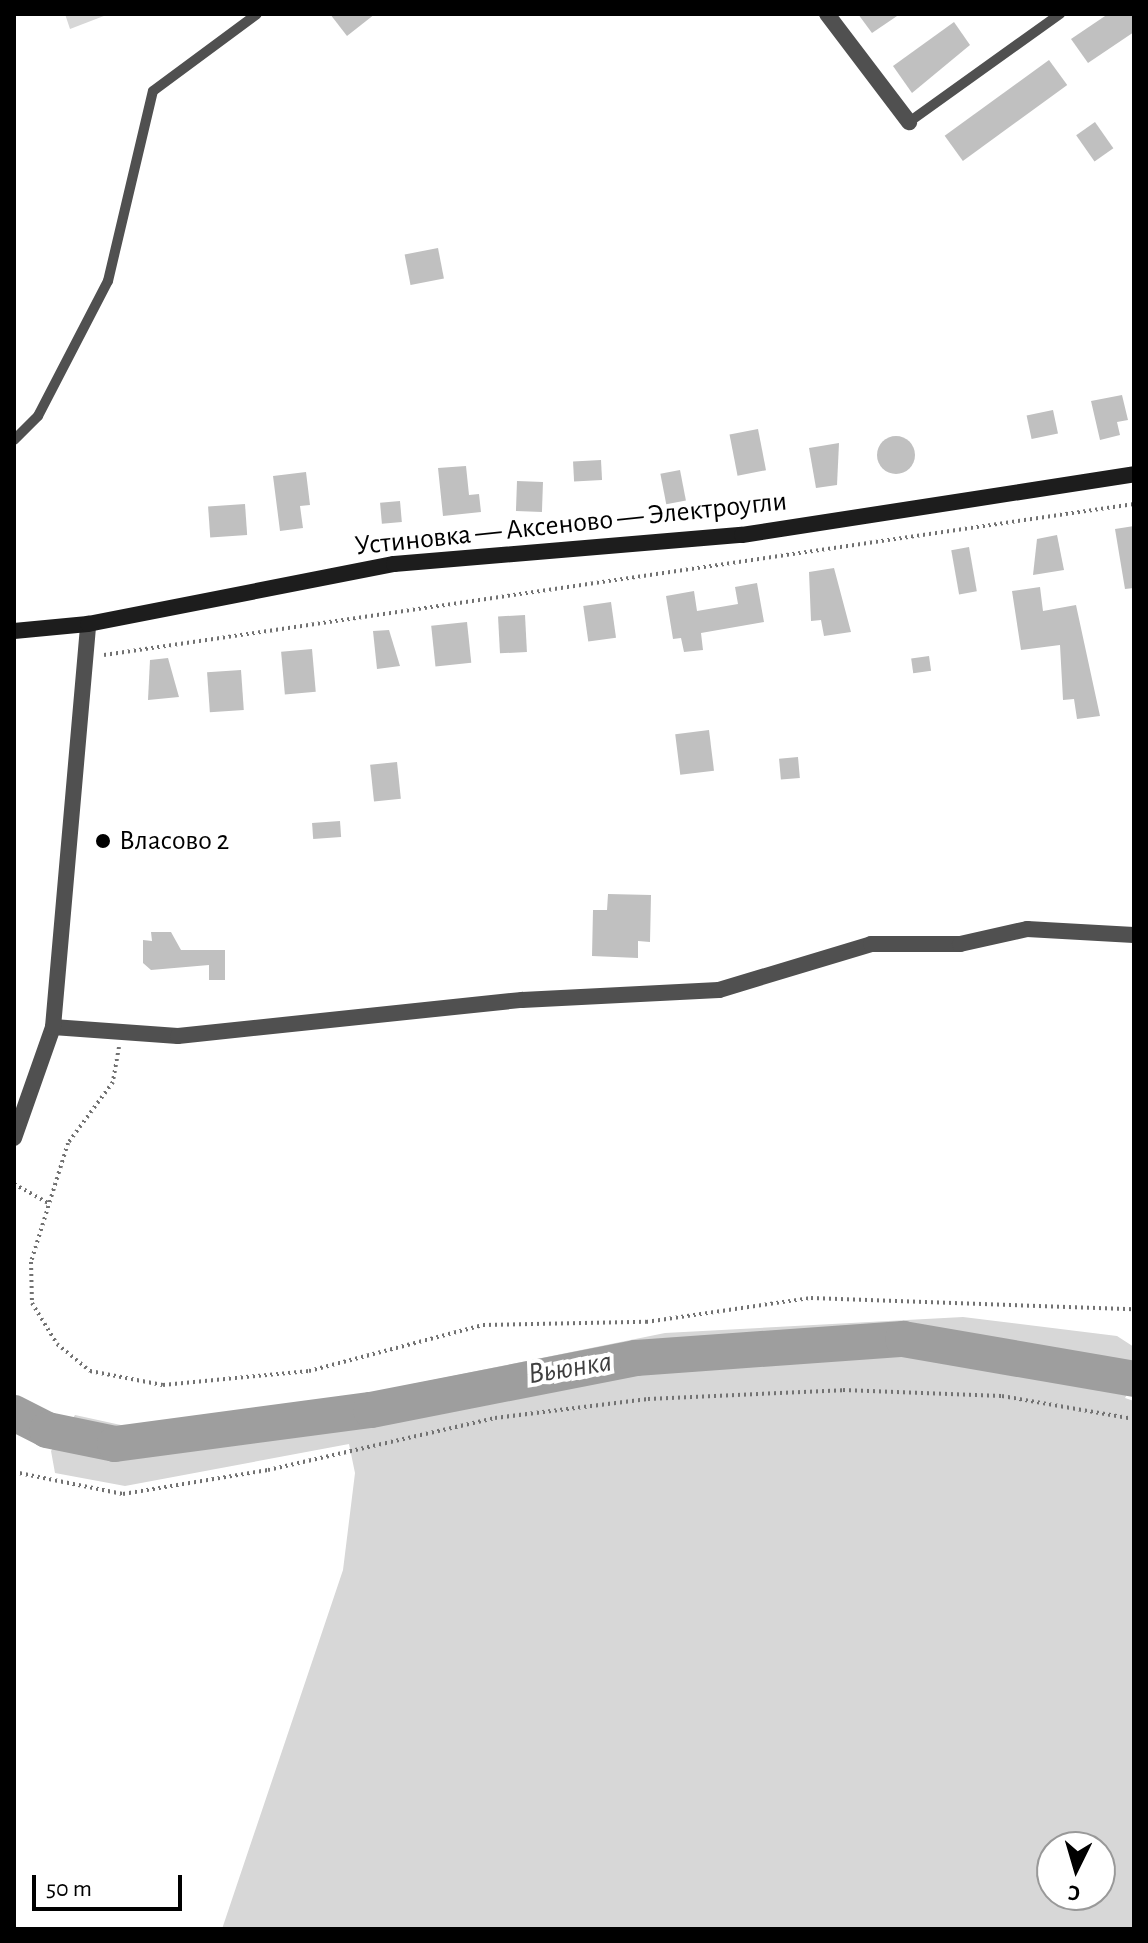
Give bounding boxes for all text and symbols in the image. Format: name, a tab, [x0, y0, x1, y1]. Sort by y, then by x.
street label: Устиновка — Аксеново — Электроугли	[353, 485, 789, 563]
place label: Власово 2	[119, 824, 229, 858]
marker: Власово 2	[94, 832, 112, 850]
water label: Вьюнка	[526, 1344, 614, 1392]
north arrow	[1036, 1831, 1116, 1911]
scale bar	[36, 1859, 186, 1909]
text: 50 m	[46, 1877, 92, 1901]
text: С	[1067, 1881, 1081, 1904]

